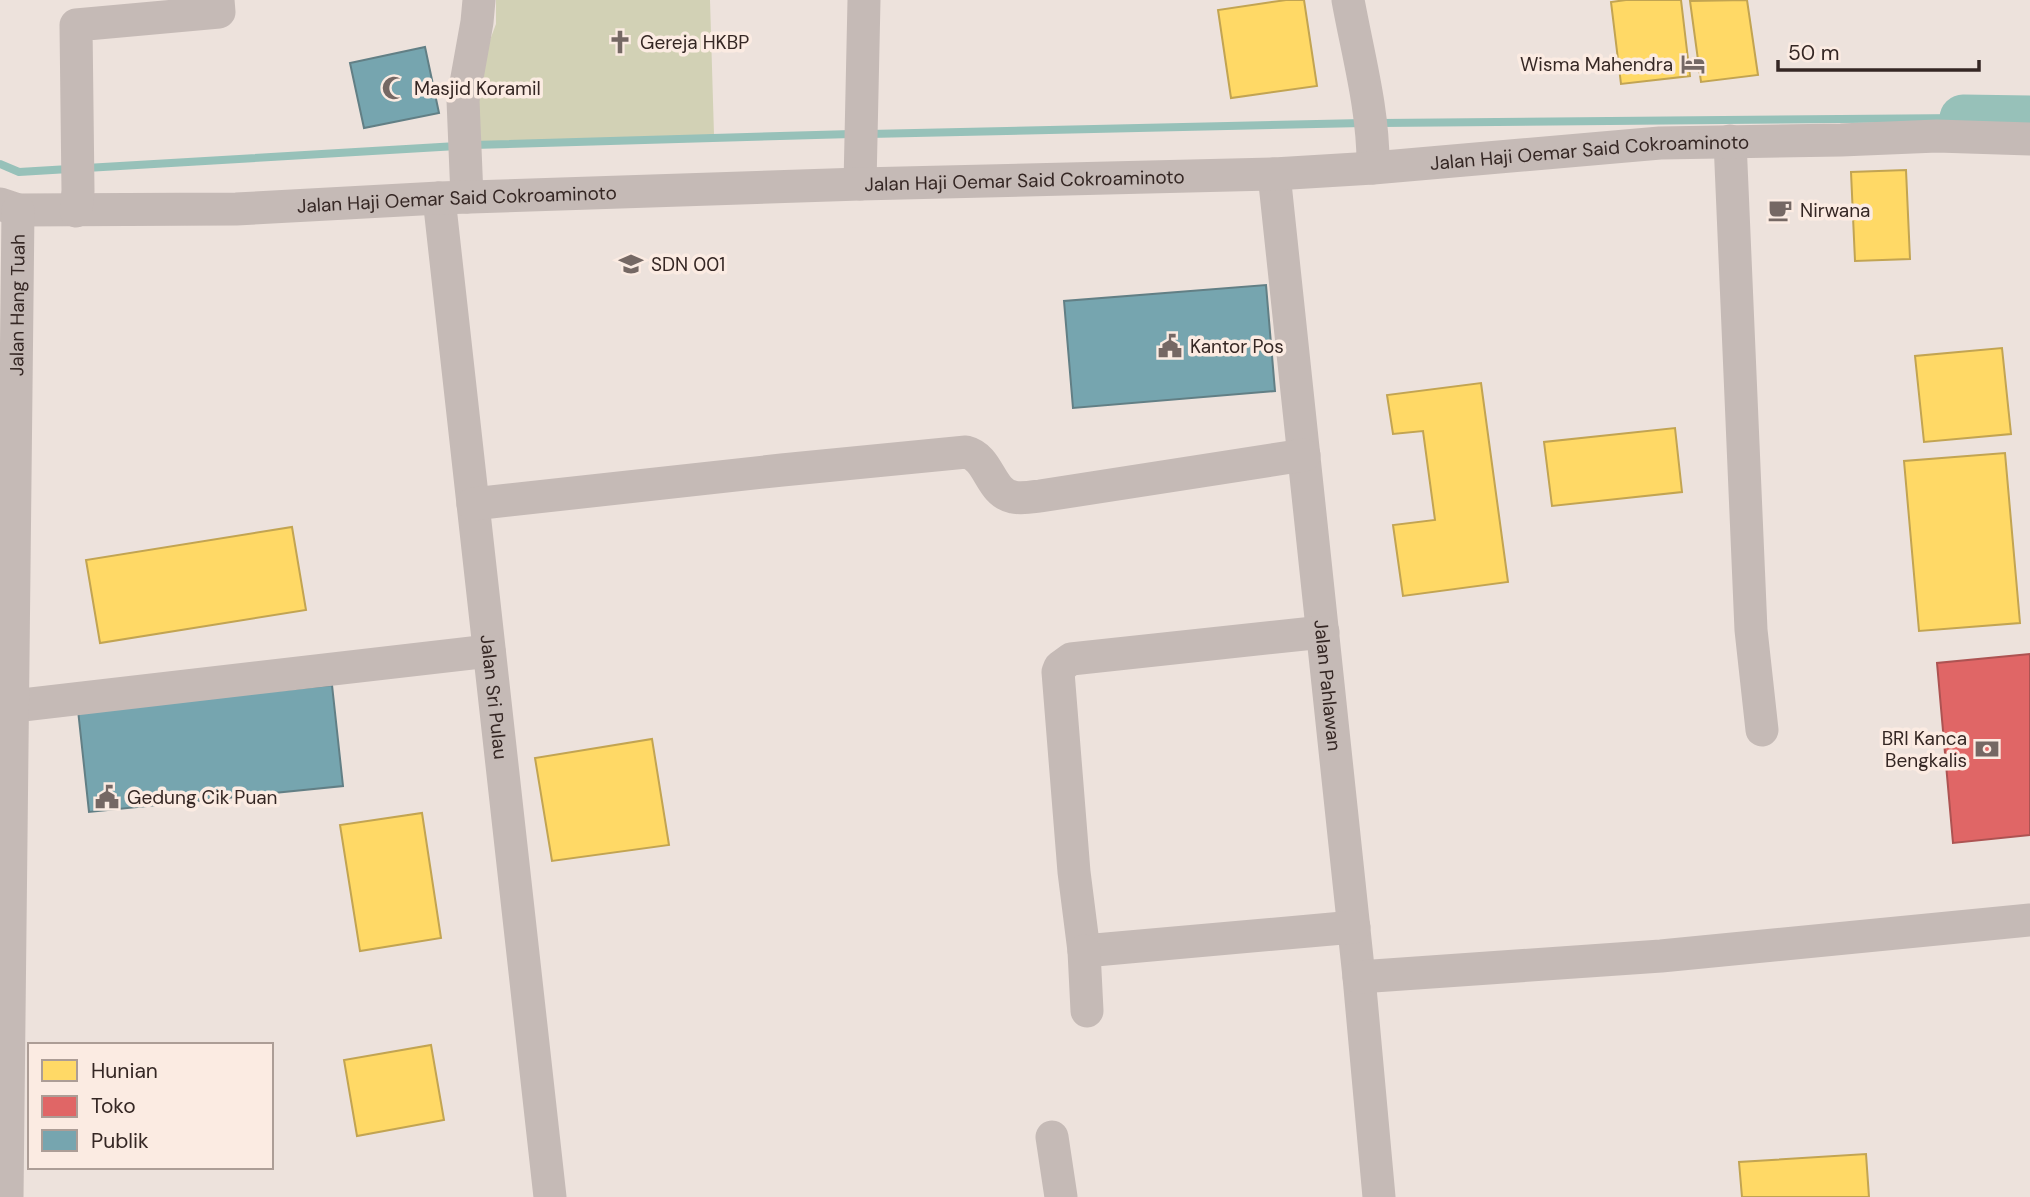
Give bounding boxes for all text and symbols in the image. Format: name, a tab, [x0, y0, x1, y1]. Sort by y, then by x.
church icon: Gereja HKBP	[606, 28, 634, 56]
scale bar	[1778, 28, 1979, 72]
place label: Gereja HKBP	[640, 30, 749, 55]
text: 50 m	[1788, 39, 1839, 67]
hotel icon: Wisma Mahendra	[1679, 50, 1707, 78]
place label: Wisma Mahendra	[1520, 52, 1673, 77]
mosque icon: Masjid Koramil	[380, 74, 408, 102]
place label: Masjid Koramil	[414, 76, 541, 101]
street label: Jalan Haji Oemar Said Cokroaminoto	[1429, 130, 1749, 176]
street label: Jalan Haji Oemar Said Cokroaminoto	[864, 164, 1185, 197]
street label: Jalan Haji Oemar Said Cokroaminoto	[296, 180, 617, 219]
cafe icon: Nirwana	[1766, 196, 1794, 224]
place label: Nirwana	[1800, 198, 1870, 223]
street label: Jalan Hang Tuah	[4, 234, 31, 376]
school or university icon: SDN 001	[617, 250, 645, 278]
place label: SDN 001	[651, 252, 725, 277]
public building icon: Kantor Pos	[1156, 332, 1184, 360]
place label: Kantor Pos	[1190, 334, 1284, 359]
street label: Jalan Pahlawan	[1308, 618, 1347, 752]
street label: Jalan Sri Pulau	[475, 633, 513, 761]
place label: BRI Kanca Bengkalis	[1882, 726, 1967, 773]
bank icon: BRI Kanca Bengkalis	[1973, 735, 2001, 763]
public building icon: Gedung Cik Puan	[93, 783, 121, 811]
place label: Gedung Cik Puan	[127, 785, 278, 810]
legend	[28, 1043, 273, 1169]
text: Hunian	[91, 1057, 158, 1085]
text: Toko	[91, 1092, 136, 1120]
text: Publik	[91, 1127, 149, 1155]

